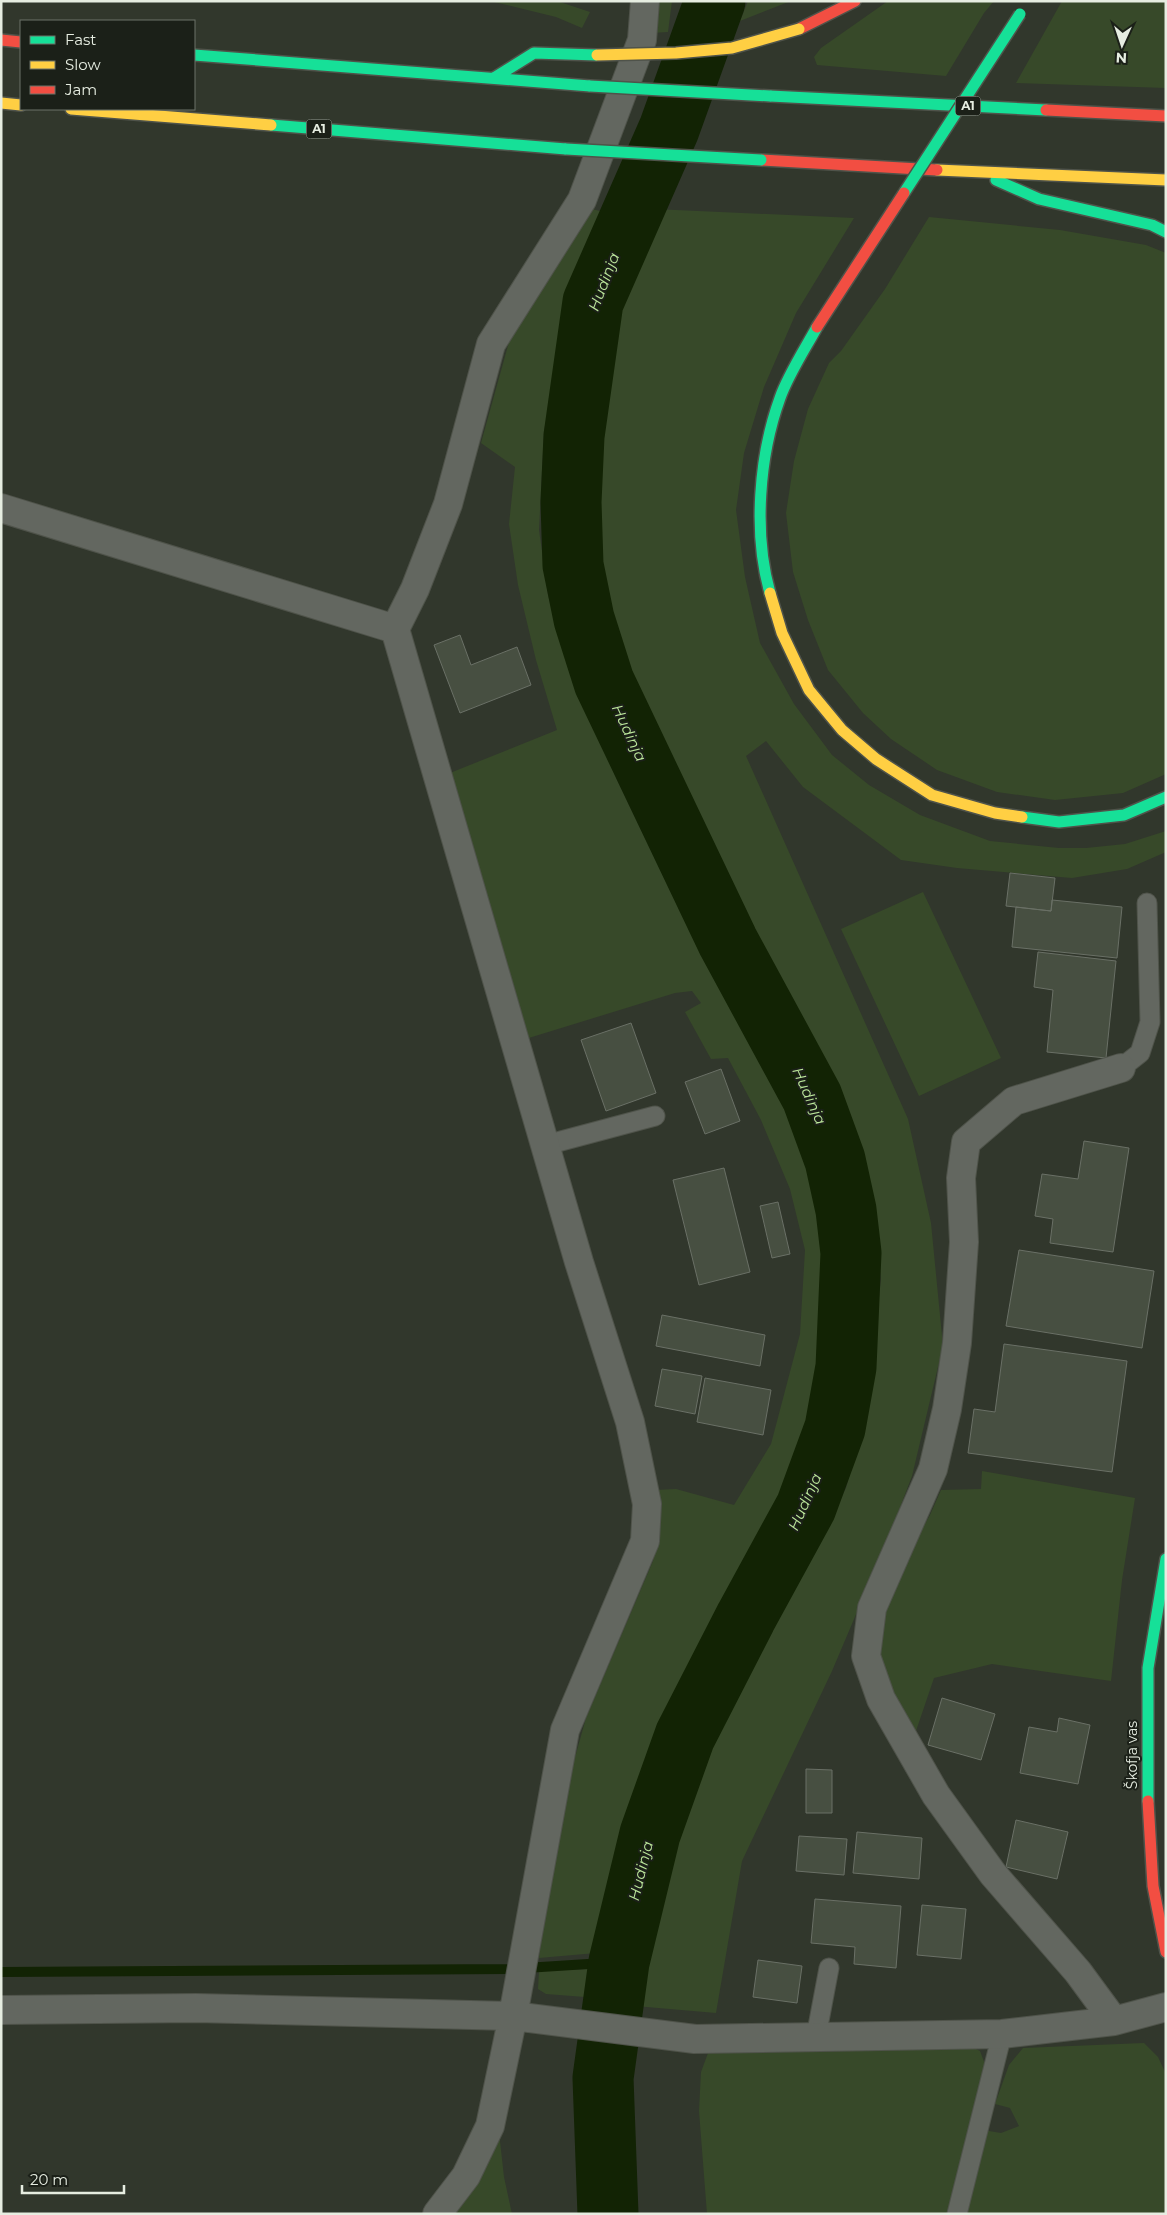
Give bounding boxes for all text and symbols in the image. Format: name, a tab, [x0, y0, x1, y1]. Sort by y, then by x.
legend	[20, 20, 195, 110]
north arrow	[1097, 20, 1147, 70]
text: Fast	[65, 30, 96, 49]
text: N	[1115, 49, 1127, 67]
text: Slow	[65, 55, 101, 74]
text: Jam	[64, 80, 97, 99]
road number: A1	[956, 96, 980, 115]
road number: A1	[306, 120, 332, 138]
water label: Hudinja	[584, 250, 623, 314]
water label: Hudinja	[608, 701, 651, 764]
water label: Hudinja	[788, 1064, 831, 1127]
water label: Hudinja	[783, 1470, 826, 1533]
street label: Škofja vas	[1123, 1721, 1141, 1789]
water label: Hudinja	[624, 1839, 657, 1903]
scale bar	[22, 2162, 125, 2194]
text: 20 m	[30, 2170, 68, 2189]

